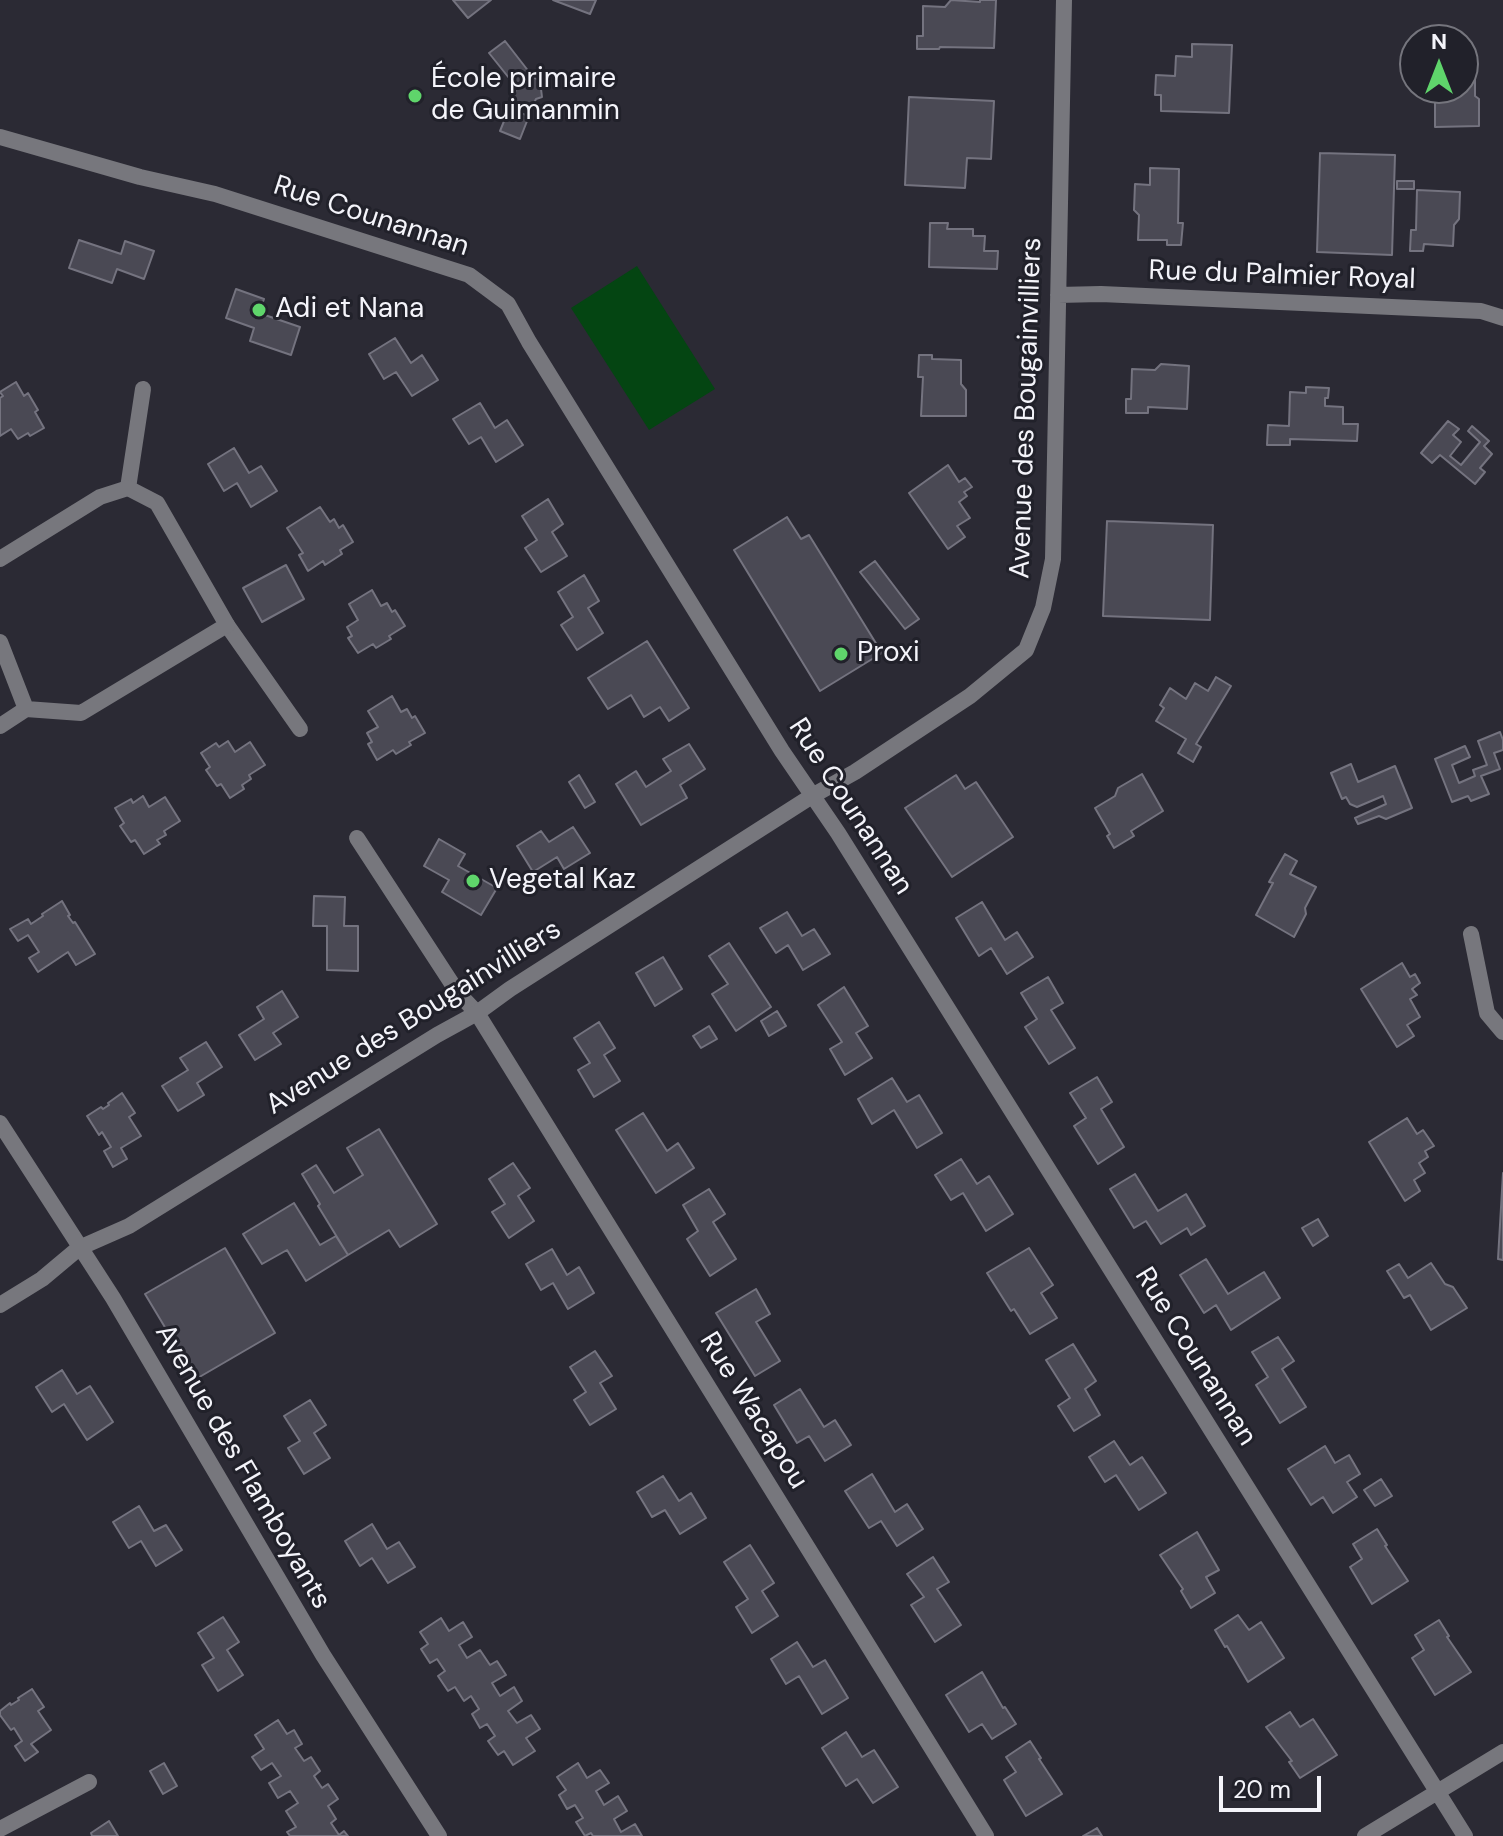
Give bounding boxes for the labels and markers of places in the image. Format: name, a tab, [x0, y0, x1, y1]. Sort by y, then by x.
place label: École primaire de Guimanmin	[431, 63, 620, 129]
marker: École primaire de Guimanmin	[406, 87, 424, 105]
place label: Adi et Nana	[275, 293, 424, 327]
marker: Adi et Nana	[250, 301, 268, 319]
place label: Proxi	[857, 637, 920, 671]
marker: Proxi	[832, 645, 850, 663]
place label: Vegetal Kaz	[489, 864, 636, 898]
marker: Vegetal Kaz	[464, 872, 482, 890]

